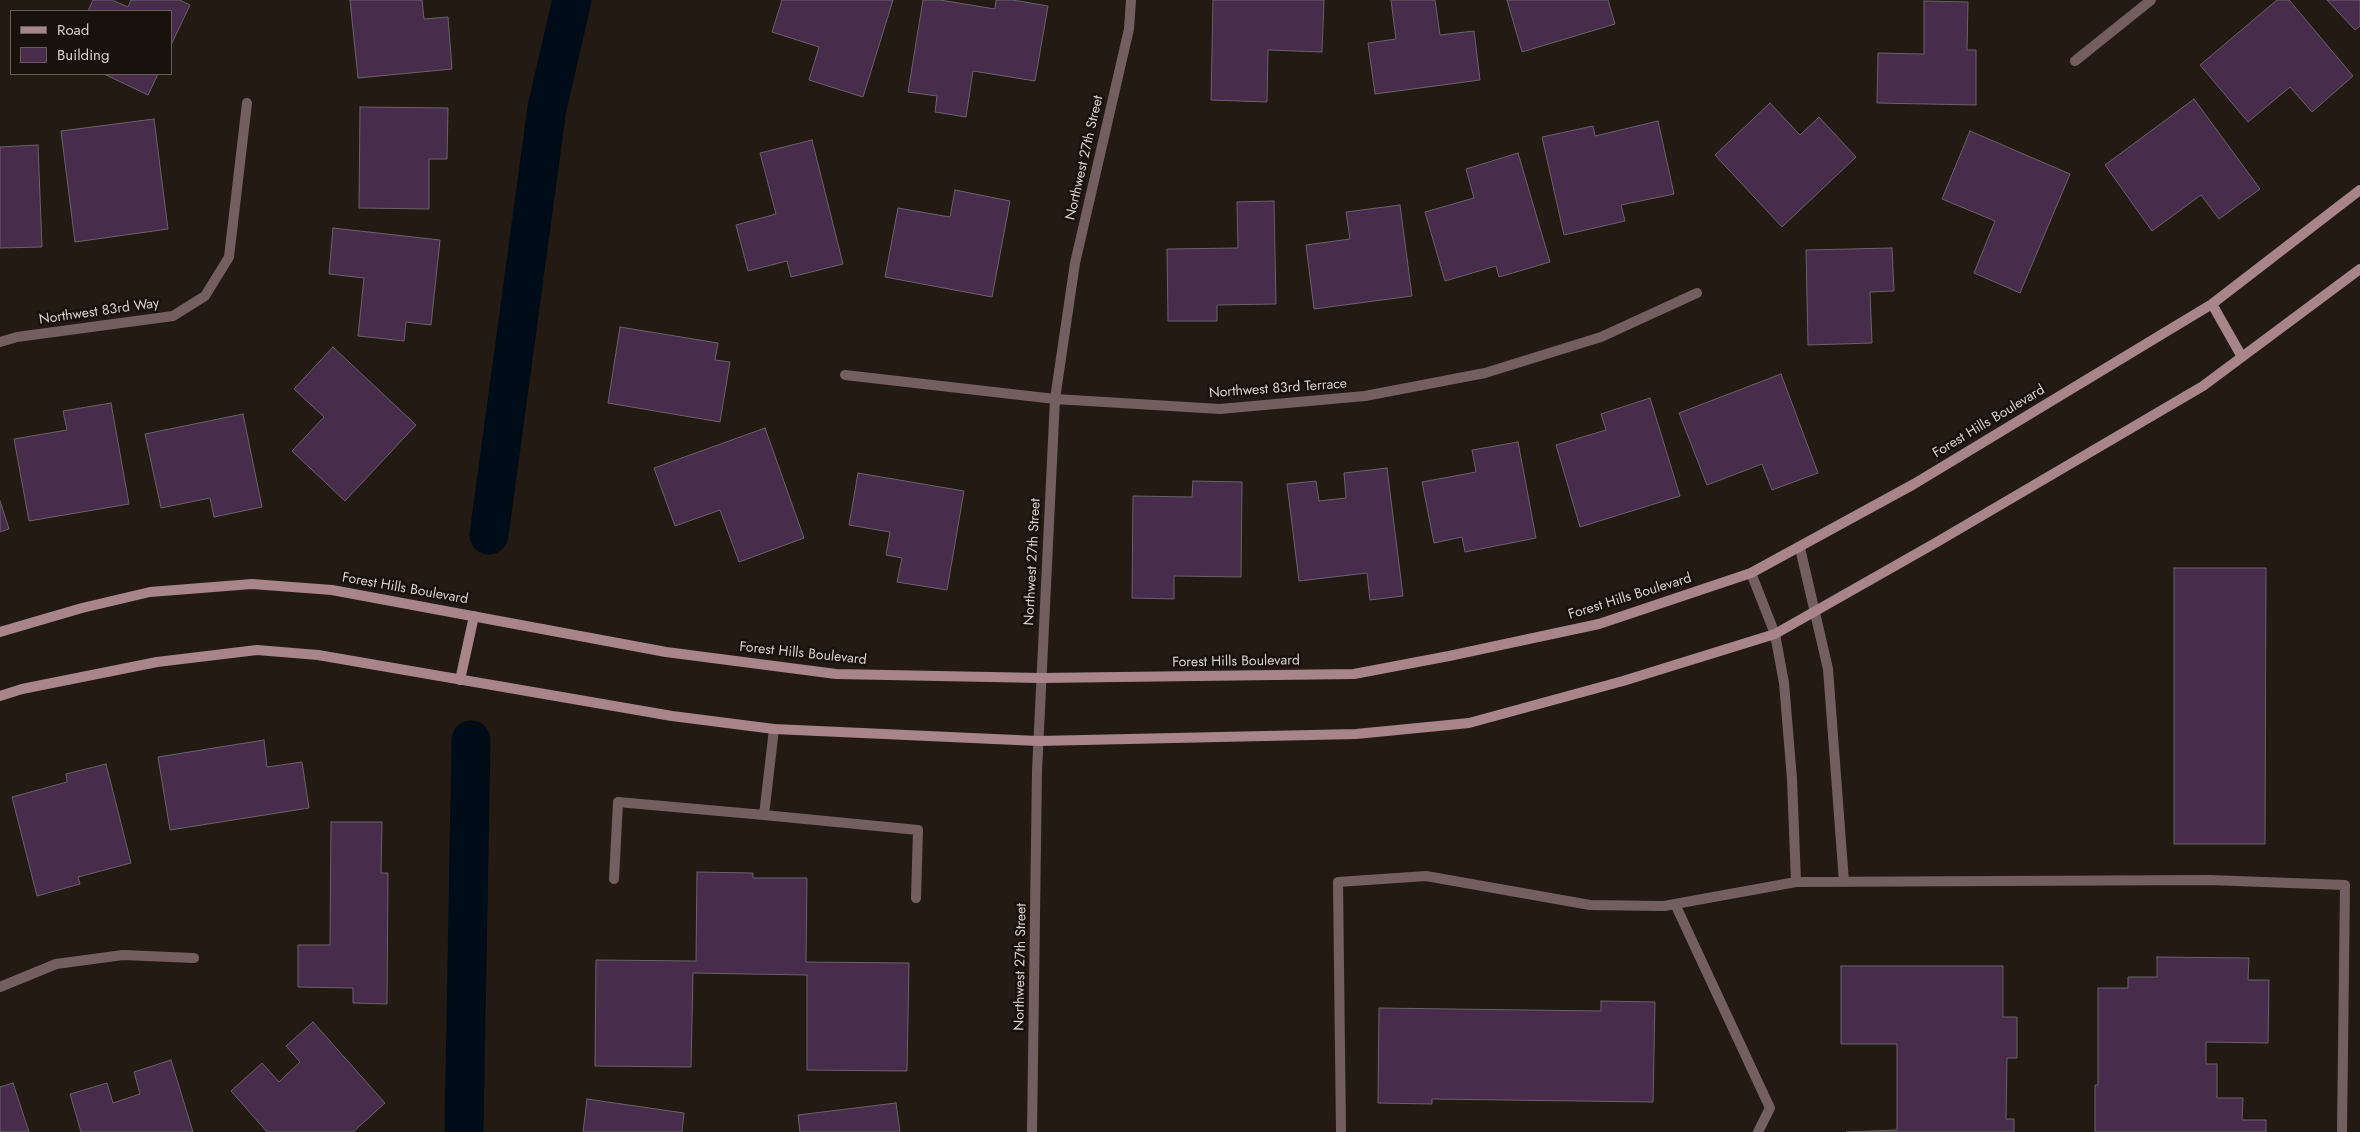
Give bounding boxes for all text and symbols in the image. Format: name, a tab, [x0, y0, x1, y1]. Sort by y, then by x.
legend	[10, 10, 172, 75]
text: Road	[57, 19, 89, 41]
text: Building	[57, 44, 109, 66]
street label: Northwest 27th Street	[1062, 94, 1108, 222]
street label: Northwest 83rd Way	[38, 295, 160, 329]
street label: Northwest 83rd Terrace	[1208, 376, 1348, 402]
street label: Forest Hills Boulevard	[1930, 382, 2048, 462]
street label: Northwest 27th Street	[1021, 498, 1045, 626]
street label: Forest Hills Boulevard	[341, 570, 469, 608]
street label: Forest Hills Boulevard	[1566, 570, 1694, 624]
street label: Forest Hills Boulevard	[739, 639, 867, 669]
street label: Forest Hills Boulevard	[1172, 652, 1300, 672]
street label: Northwest 27th Street	[1011, 903, 1031, 1031]

